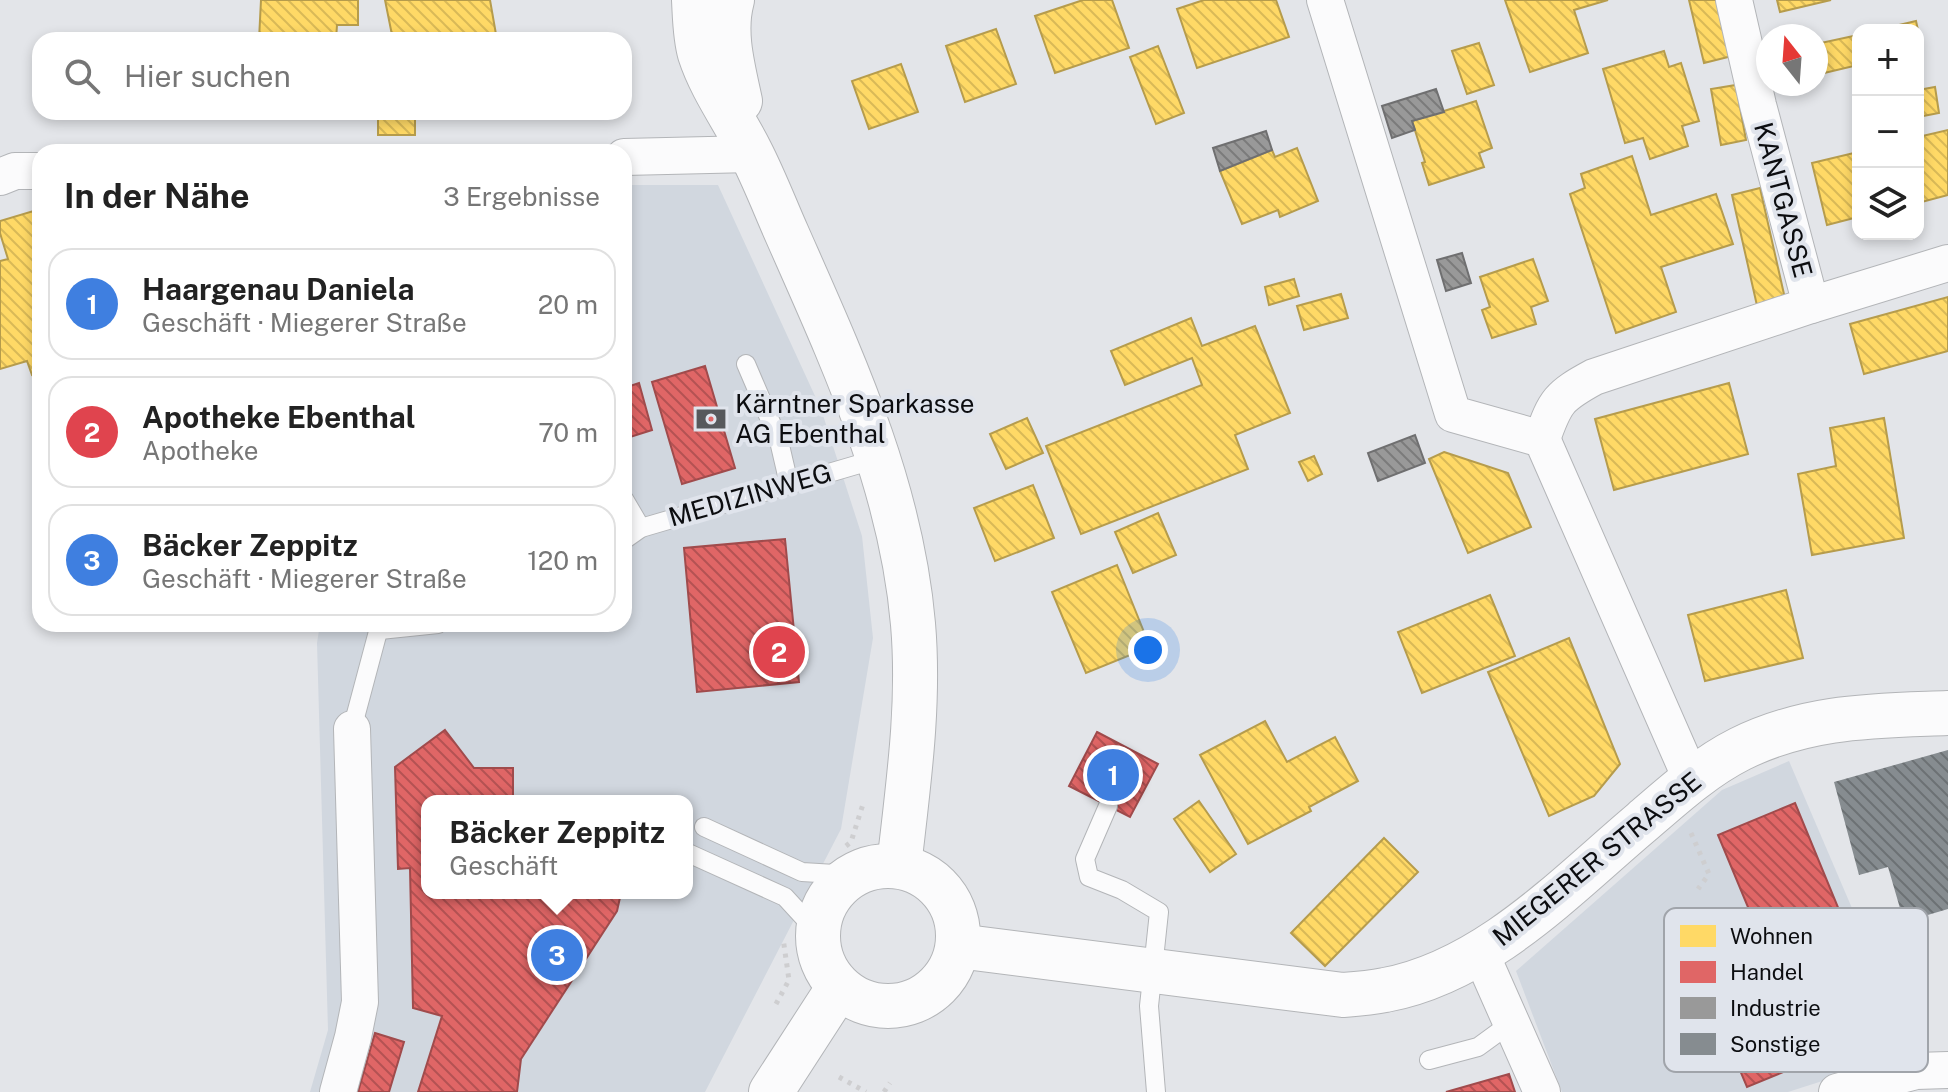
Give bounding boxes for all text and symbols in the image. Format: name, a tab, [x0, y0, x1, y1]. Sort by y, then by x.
north arrow	[1756, 24, 1828, 96]
map controls	[1852, 24, 1924, 240]
button: +	[1852, 24, 1924, 96]
search box	[32, 32, 632, 120]
icon: search	[60, 54, 104, 98]
text: Hier suchen	[124, 58, 291, 94]
button: −	[1852, 96, 1924, 168]
street label: KANTGASSE	[1748, 119, 1819, 281]
button: layers	[1852, 168, 1924, 240]
text: In der Nähe	[64, 176, 250, 216]
text: 3 Ergebnisse	[443, 181, 600, 212]
text: Haargenau Daniela	[142, 271, 415, 307]
text: 1	[86, 289, 98, 320]
text: 20 m	[538, 289, 598, 320]
text: Geschäft · Miegerer Straße	[142, 307, 467, 338]
place label: Kärntner Sparkasse AG Ebenthal	[735, 388, 975, 449]
text: Apotheke Ebenthal	[142, 399, 416, 435]
bank icon: Kärntner Sparkasse AG Ebenthal	[694, 402, 728, 436]
text: 2	[84, 417, 100, 448]
text: 70 m	[538, 417, 598, 448]
text: Apotheke	[142, 435, 259, 466]
street label: MEDIZINWEG	[665, 456, 835, 533]
text: Bäcker Zeppitz	[142, 527, 358, 563]
text: 3	[83, 545, 101, 576]
text: 120 m	[527, 545, 598, 576]
text: Geschäft · Miegerer Straße	[142, 563, 467, 594]
pin: 2	[753, 622, 805, 682]
your location	[1128, 630, 1168, 670]
pin: 1	[1087, 745, 1139, 805]
street label: MIEGERER STRASSE	[1486, 765, 1707, 952]
popup	[421, 795, 693, 899]
text: Bäcker Zeppitz	[449, 814, 665, 850]
text: Geschäft	[449, 850, 559, 881]
legend	[1664, 908, 1928, 1072]
text: Wohnen	[1730, 923, 1813, 949]
pin: 3	[531, 925, 583, 985]
text: Handel	[1730, 959, 1804, 985]
text: Industrie	[1730, 995, 1821, 1021]
text: Sonstige	[1730, 1031, 1820, 1057]

